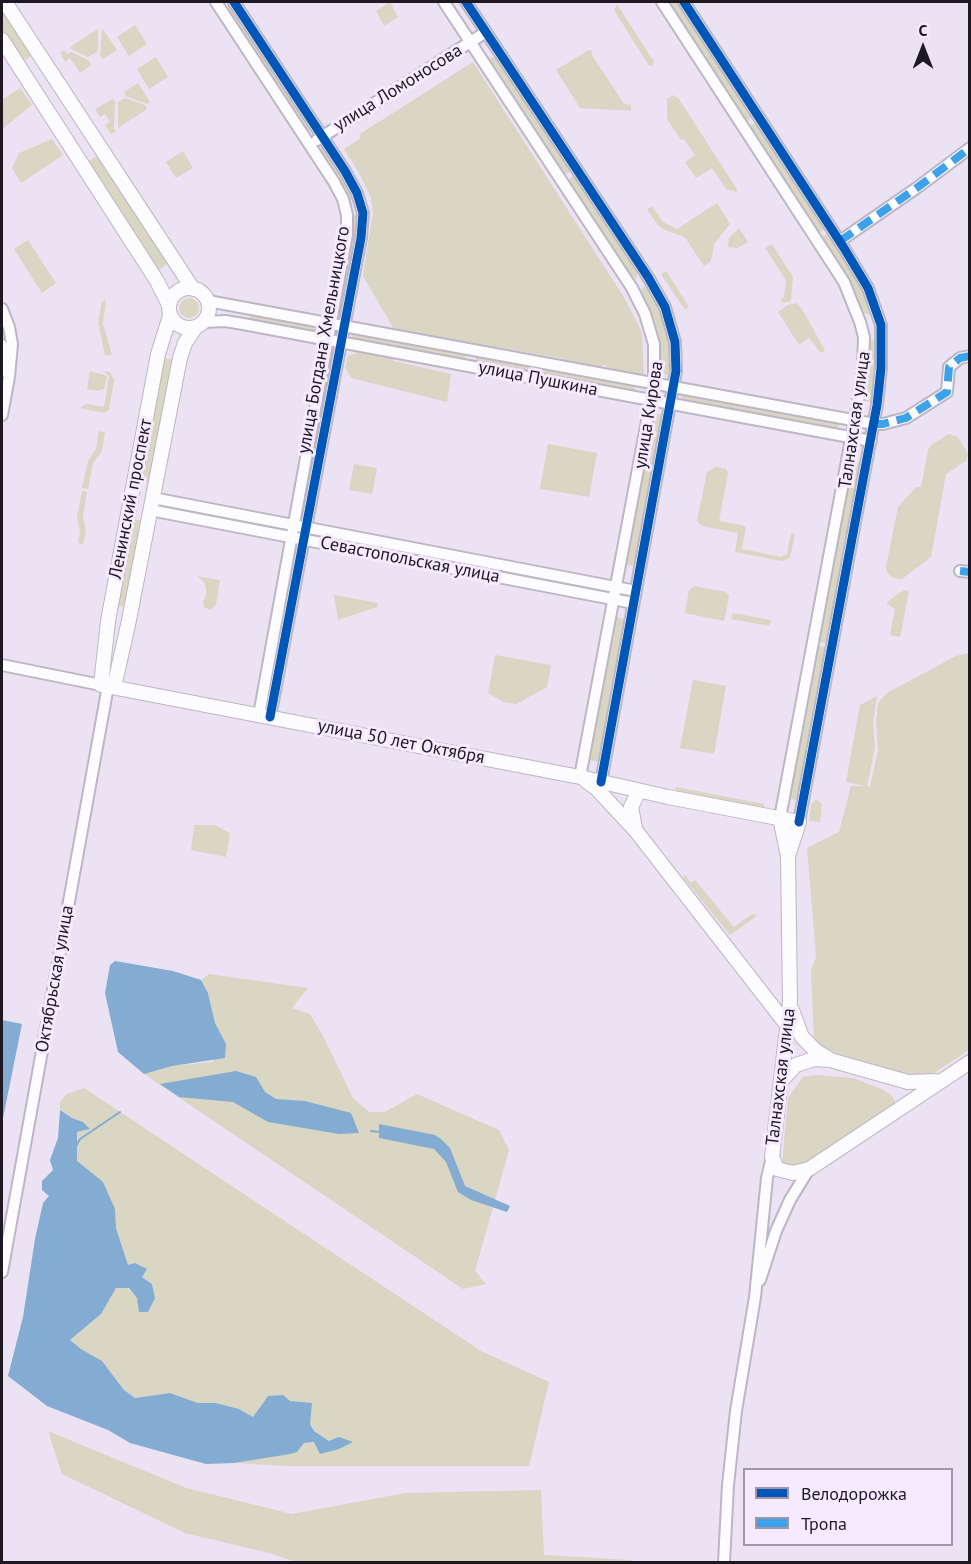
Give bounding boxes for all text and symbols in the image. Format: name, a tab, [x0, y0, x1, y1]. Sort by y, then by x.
north arrow	[893, 18, 953, 78]
text: С	[919, 20, 927, 40]
street label: улица Ломоносова	[330, 40, 466, 136]
street label: улица Богдана Хмельницкого	[293, 224, 355, 456]
street label: Талнахская улица	[835, 350, 875, 490]
street label: улица Пушкина	[476, 357, 600, 401]
street label: улица Кирова	[630, 360, 668, 470]
street label: Ленинский проспект	[105, 417, 157, 581]
street label: Севастопольская улица	[318, 532, 502, 588]
street label: улица 50 лет Октября	[316, 715, 486, 769]
street label: Октябрьская улица	[31, 904, 79, 1054]
street label: Талнахская улица	[762, 1007, 800, 1147]
legend	[743, 1468, 953, 1546]
text: Велодорожка	[801, 1482, 907, 1505]
text: Тропа	[801, 1512, 847, 1535]

